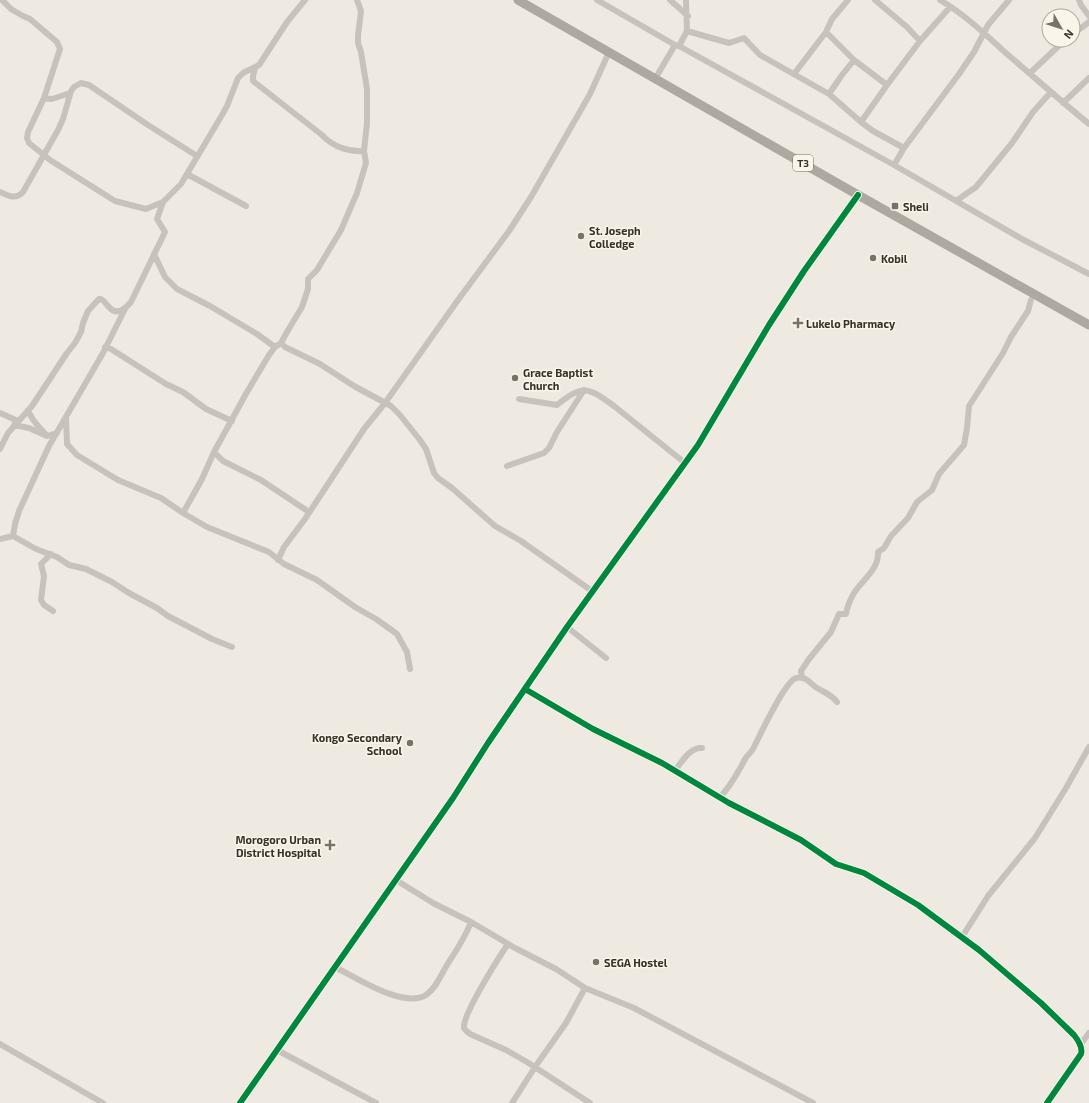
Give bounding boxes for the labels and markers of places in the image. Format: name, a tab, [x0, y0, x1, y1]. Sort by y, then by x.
place label: Sheli	[903, 200, 929, 213]
marker: Sheli	[890, 201, 900, 211]
place label: St. Joseph Colledge	[589, 224, 641, 250]
marker: St. Joseph Colledge	[576, 231, 586, 241]
place label: Kobil	[881, 252, 908, 265]
marker: Kobil	[868, 253, 878, 263]
place label: Lukelo Pharmacy	[806, 317, 896, 331]
marker: Lukelo Pharmacy	[793, 318, 803, 328]
place label: Grace Baptist Church	[523, 366, 593, 392]
marker: Grace Baptist Church	[510, 373, 520, 383]
place label: Kongo Secondary School	[312, 731, 403, 757]
marker: Kongo Secondary School	[405, 738, 415, 748]
place label: Morogoro Urban District Hospital	[235, 833, 321, 859]
marker: Morogoro Urban District Hospital	[324, 839, 336, 851]
place label: SEGA Hostel	[604, 956, 668, 969]
marker: SEGA Hostel	[591, 957, 601, 967]

